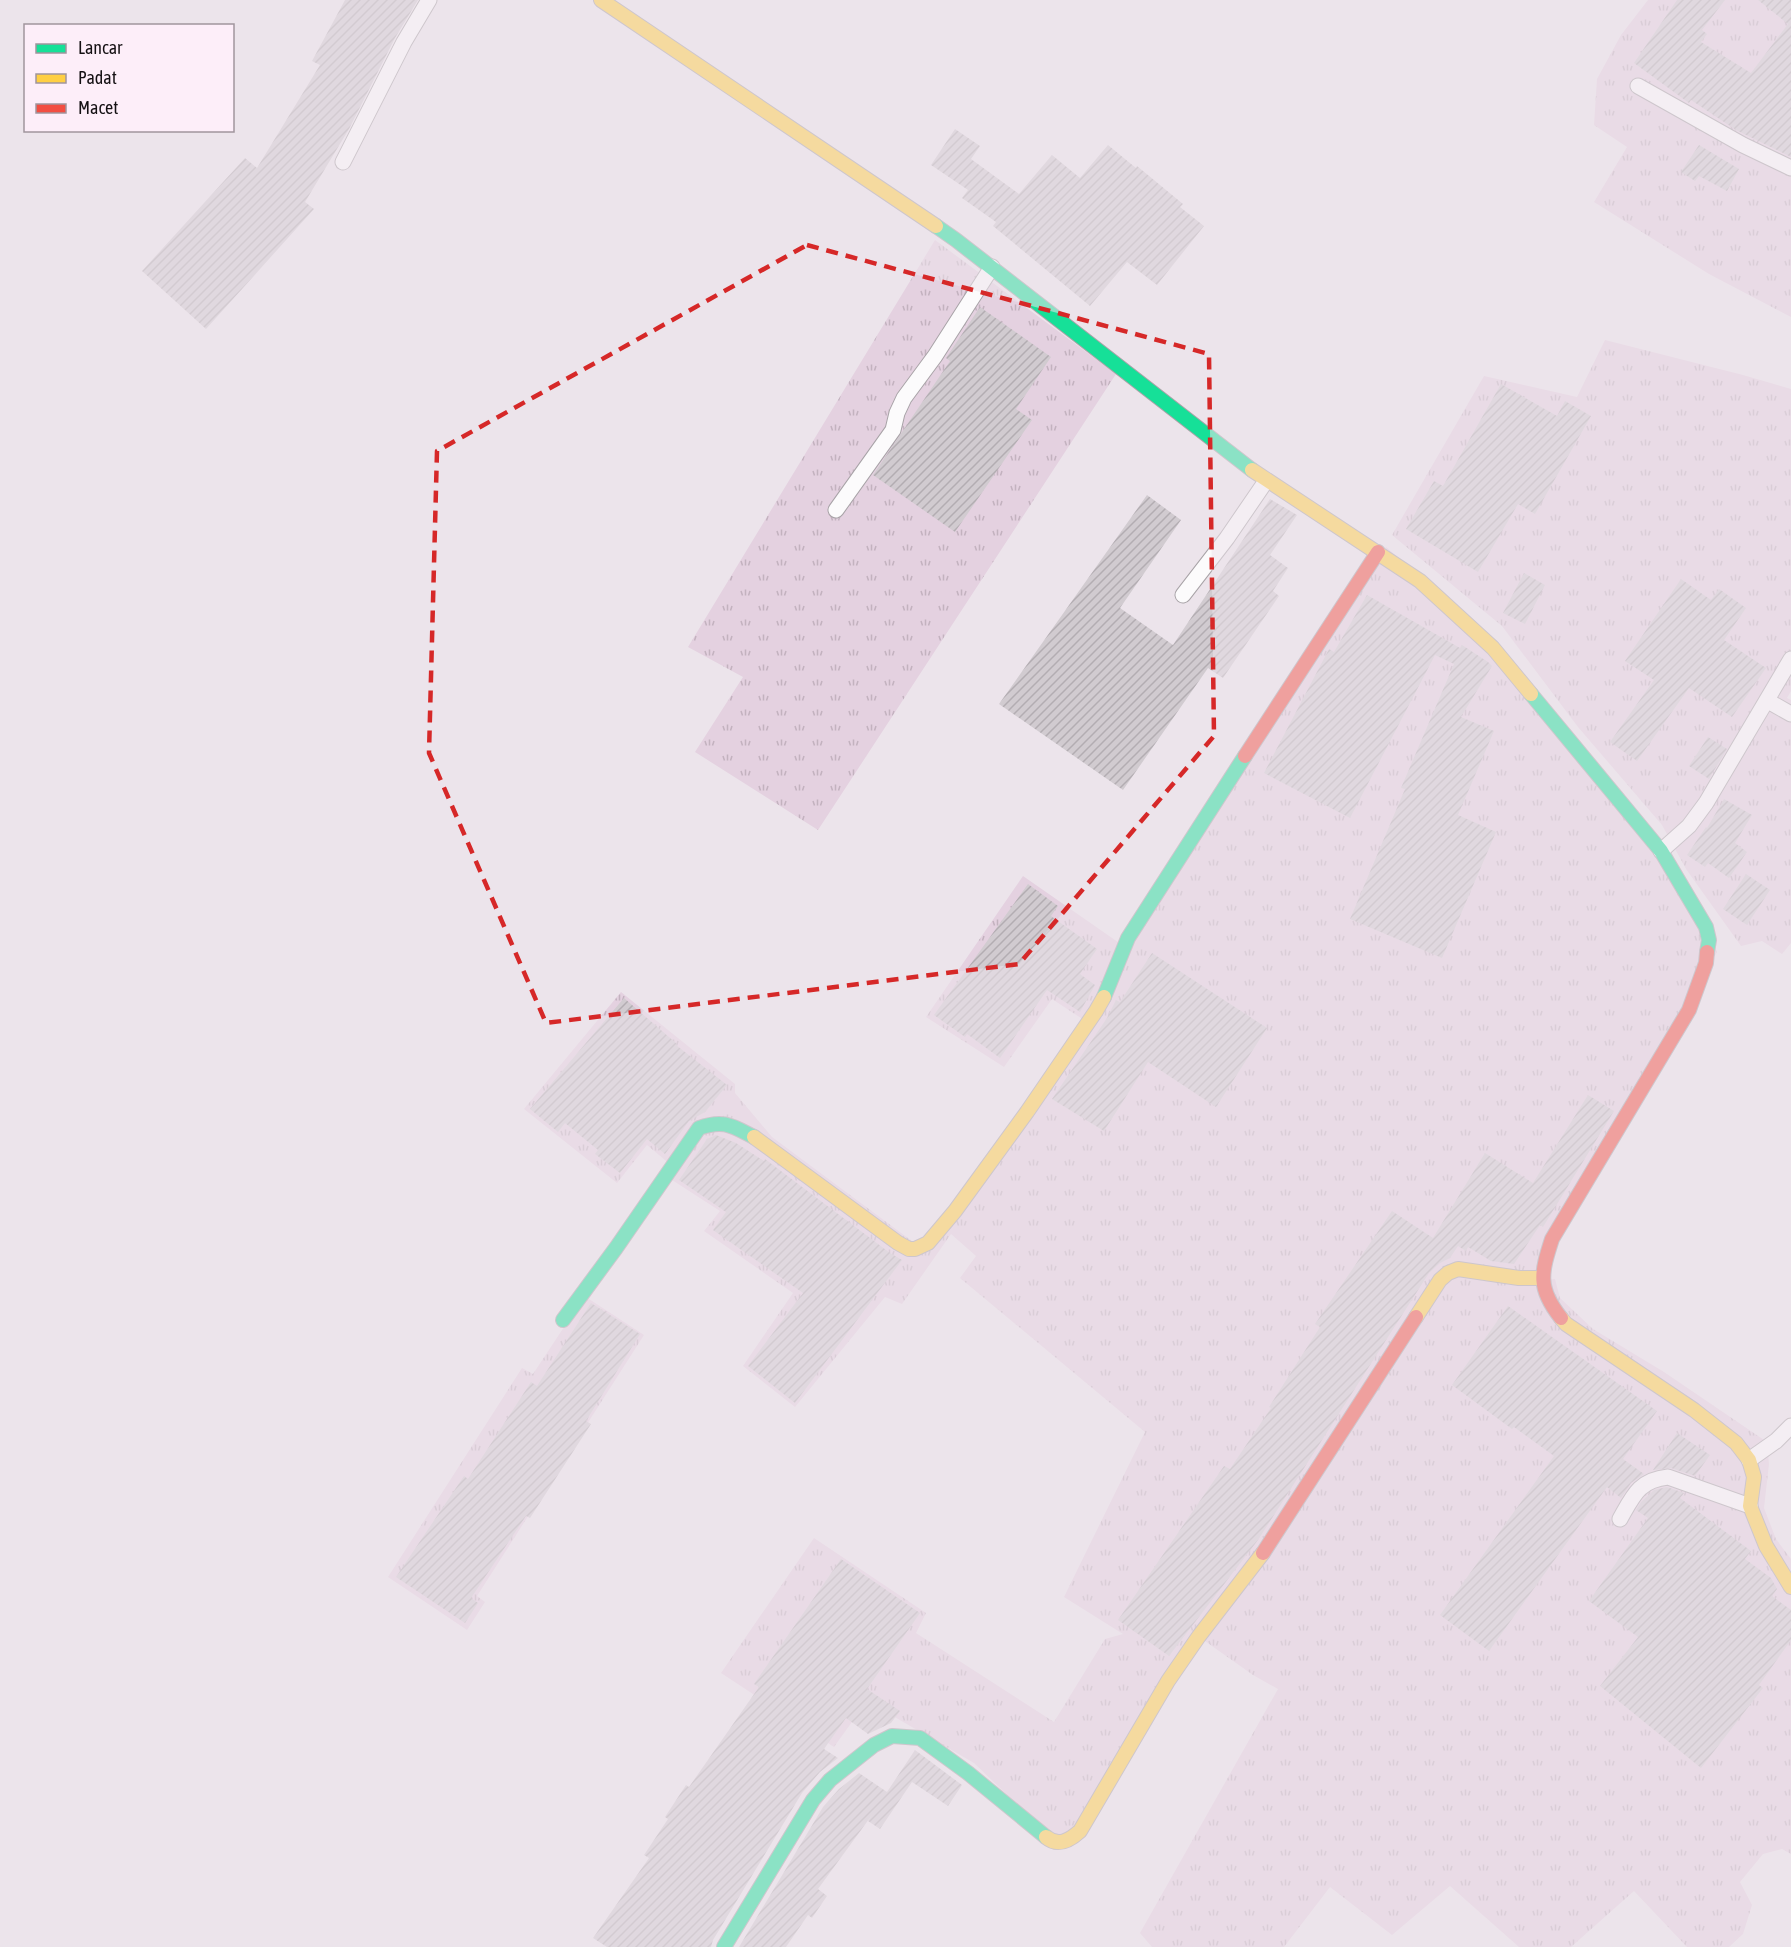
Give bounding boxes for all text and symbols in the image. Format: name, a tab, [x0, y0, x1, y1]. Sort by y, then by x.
legend	[24, 24, 234, 132]
text: Lancar	[78, 37, 123, 58]
text: Padat	[78, 67, 117, 88]
text: Macet	[78, 97, 118, 118]

